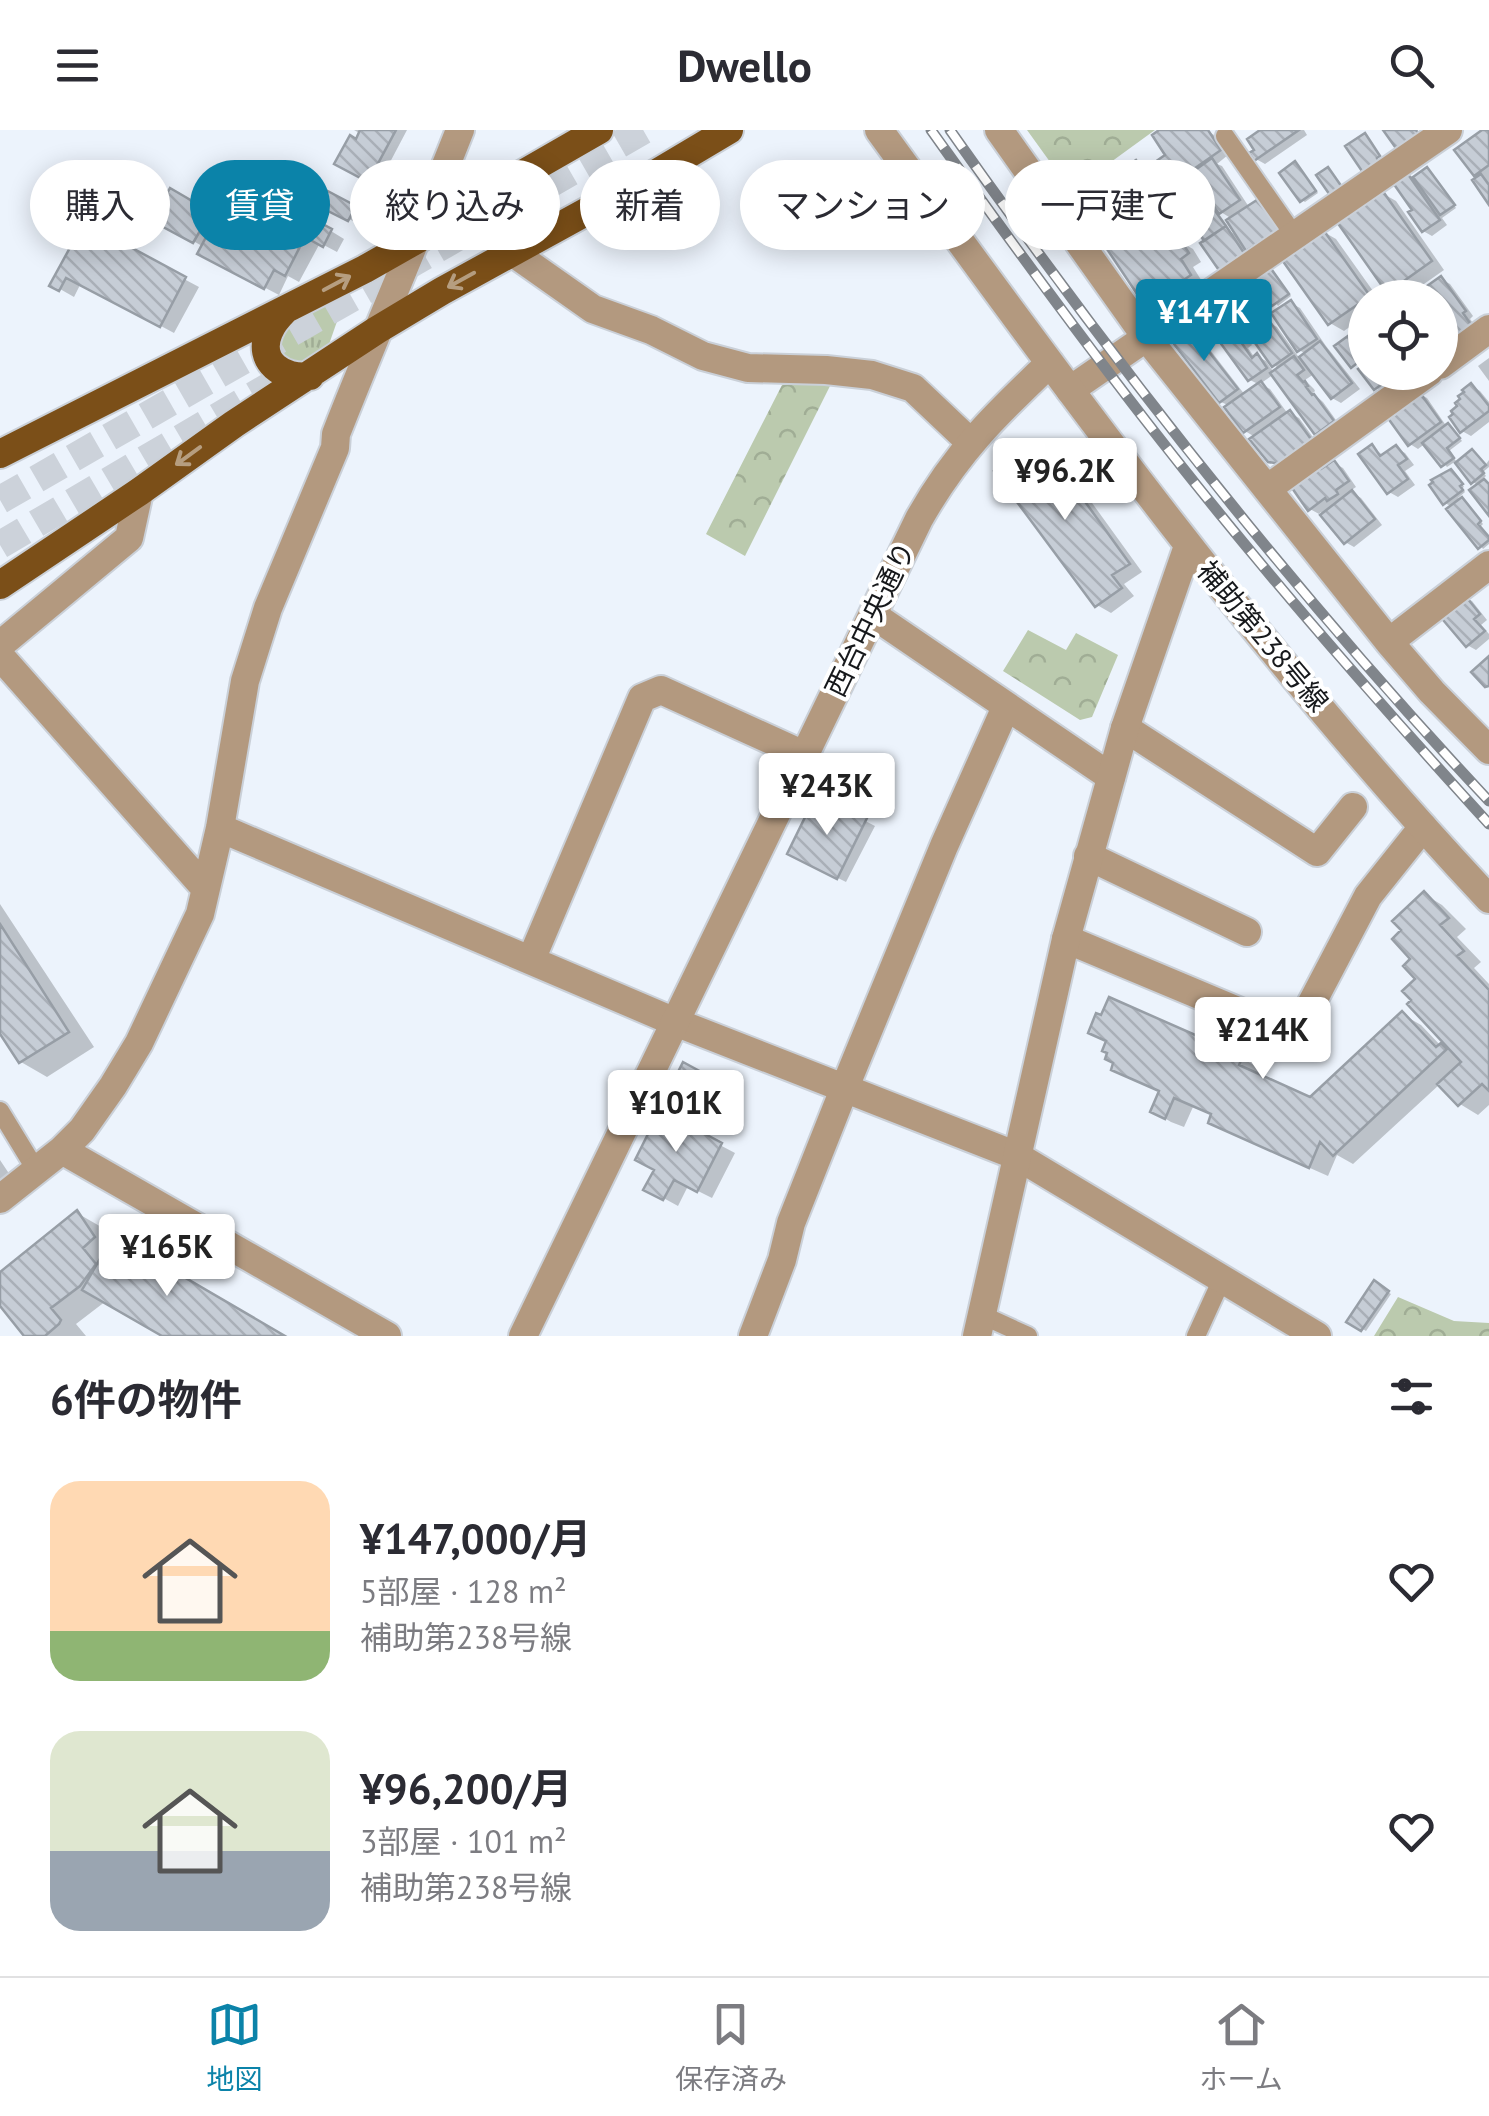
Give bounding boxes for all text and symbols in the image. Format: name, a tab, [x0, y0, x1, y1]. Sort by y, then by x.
text: Dwello	[677, 36, 812, 94]
icon: menu	[50, 38, 105, 93]
icon: search	[1384, 38, 1439, 93]
chip: 購入	[30, 160, 170, 250]
chip: 賃貸	[190, 160, 330, 250]
chip: 絞り込み	[350, 160, 560, 250]
chip: 新着	[580, 160, 720, 250]
chip: マンション	[740, 160, 985, 250]
chip: 一戸建て	[1005, 160, 1215, 250]
one-way arrow	[447, 271, 477, 291]
one-way arrow	[321, 273, 351, 292]
pin: ¥147K	[1134, 279, 1274, 364]
map controls	[1348, 280, 1458, 390]
button: locate	[1348, 280, 1458, 390]
text: ¥147K	[1158, 290, 1250, 332]
pin: ¥96.2K	[984, 438, 1146, 523]
one-way arrow	[175, 445, 202, 466]
text: ¥96.2K	[1015, 449, 1115, 491]
street label: 西台中央通り	[816, 535, 923, 702]
street label: 補助第238号線	[1190, 553, 1337, 719]
pin: ¥243K	[757, 753, 897, 838]
text: ¥243K	[781, 764, 873, 806]
pin: ¥214K	[1193, 997, 1333, 1082]
text: ¥214K	[1217, 1008, 1309, 1050]
pin: ¥101K	[606, 1070, 746, 1155]
text: ¥101K	[630, 1081, 722, 1123]
pin: ¥165K	[97, 1214, 237, 1299]
text: ¥165K	[121, 1225, 213, 1267]
icon: filters	[1384, 1369, 1439, 1424]
text: 6件の物件	[50, 1372, 242, 1427]
text: ¥147,000/月	[360, 1511, 591, 1566]
icon: home	[130, 1521, 250, 1641]
icon: heart	[1384, 1554, 1439, 1609]
text: 5部屋 · 128 m²	[360, 1570, 567, 1612]
text: 補助第238号線	[360, 1616, 572, 1658]
text: ¥96,200/月	[360, 1761, 573, 1816]
icon: home	[130, 1771, 250, 1891]
icon: heart	[1384, 1804, 1439, 1859]
text: 3部屋 · 101 m²	[360, 1820, 567, 1862]
text: 補助第238号線	[360, 1866, 572, 1908]
tab: 地図	[206, 1997, 262, 2097]
tab: 保存済み	[675, 1997, 787, 2097]
tab: ホーム	[1200, 1997, 1283, 2097]

